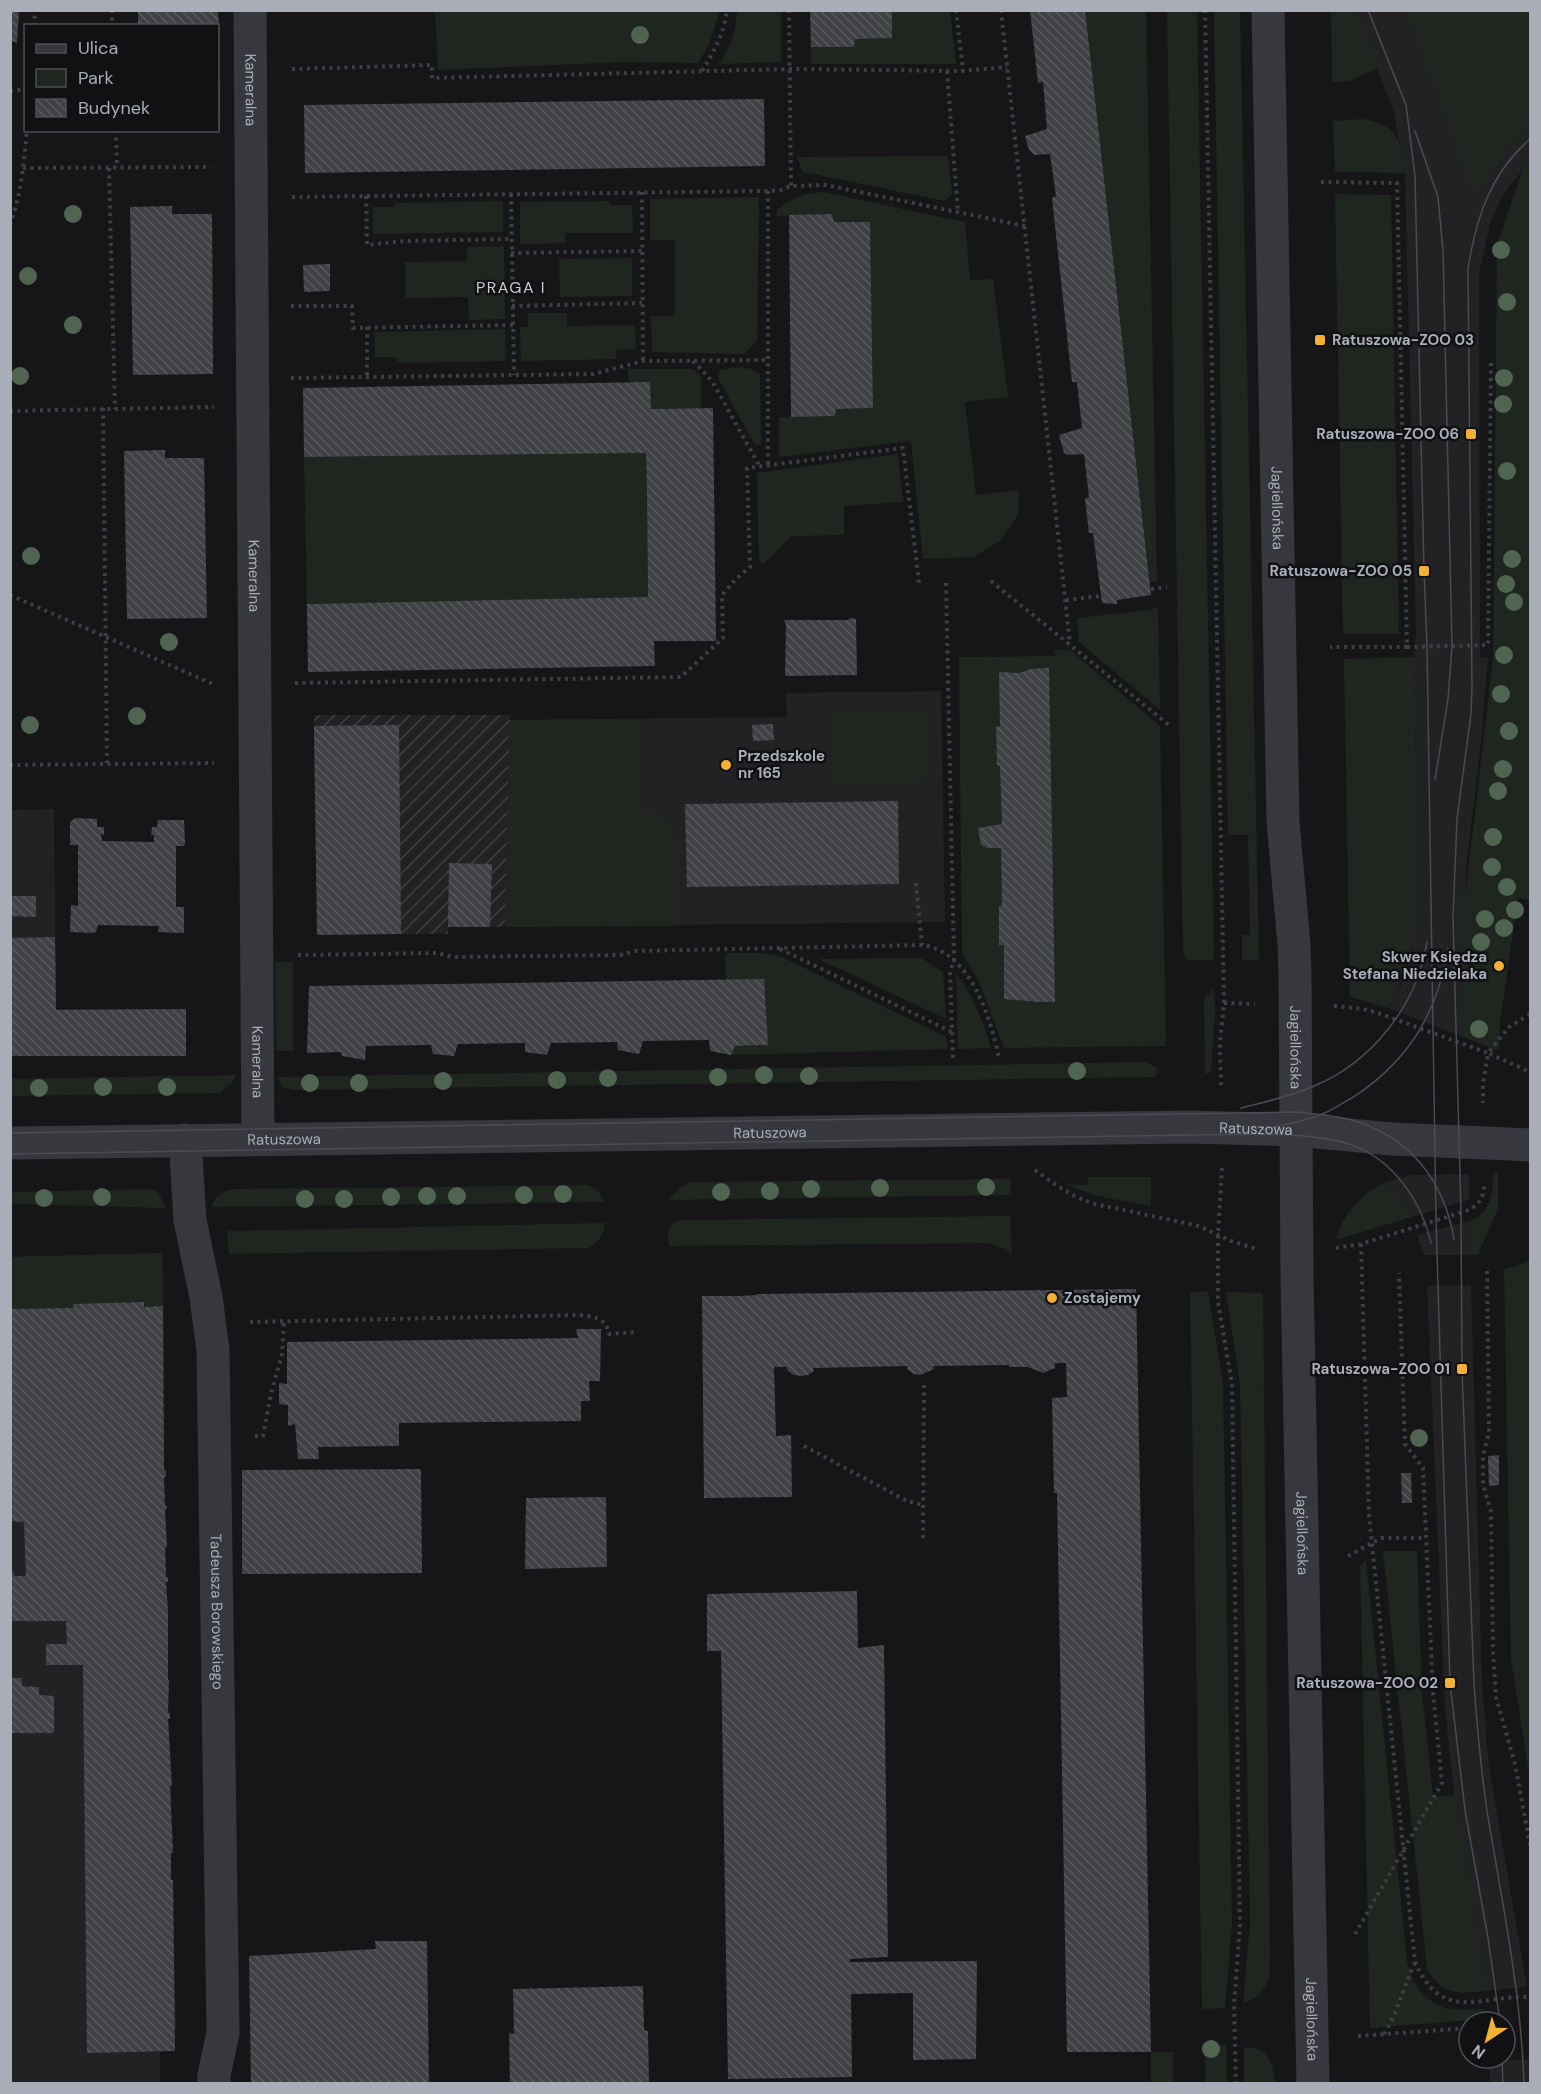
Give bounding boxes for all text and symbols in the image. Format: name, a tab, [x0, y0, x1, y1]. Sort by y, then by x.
legend	[24, 24, 219, 132]
text: Ulica	[78, 36, 118, 60]
street label: Kameralna	[240, 54, 261, 126]
text: Park	[78, 66, 114, 90]
text: Budynek	[78, 96, 150, 120]
district label: PRAGA I	[476, 277, 546, 298]
place label: Ratuszowa-ZOO 03	[1332, 330, 1474, 350]
marker: Ratuszowa-ZOO 03	[1313, 333, 1327, 347]
place label: Ratuszowa-ZOO 06	[1316, 424, 1459, 444]
marker: Ratuszowa-ZOO 06	[1464, 427, 1478, 441]
street label: Jagiellońska	[1266, 466, 1288, 550]
street label: Kameralna	[244, 540, 264, 612]
place label: Ratuszowa-ZOO 05	[1270, 561, 1412, 581]
marker: Ratuszowa-ZOO 05	[1417, 564, 1431, 578]
place label: Przedszkole nr 165	[738, 746, 825, 783]
marker: Przedszkole nr 165	[719, 758, 733, 772]
place label: Skwer Księdza Stefana Niedzielaka	[1343, 947, 1487, 984]
marker: Skwer Księdza Stefana Niedzielaka	[1492, 959, 1506, 973]
street label: Jagiellońska	[1285, 1005, 1306, 1089]
street label: Kameralna	[247, 1026, 268, 1098]
street label: Ratuszowa	[1219, 1118, 1293, 1140]
street label: Ratuszowa	[733, 1122, 807, 1143]
street label: Ratuszowa	[247, 1129, 321, 1150]
place label: Zostajemy	[1064, 1288, 1141, 1308]
marker: Zostajemy	[1045, 1291, 1059, 1305]
place label: Ratuszowa-ZOO 01	[1311, 1359, 1450, 1379]
marker: Ratuszowa-ZOO 01	[1455, 1362, 1469, 1376]
street label: Jagiellońska	[1291, 1491, 1313, 1575]
street label: Tadeusza Borowskiego	[206, 1534, 228, 1690]
place label: Ratuszowa-ZOO 02	[1296, 1673, 1438, 1693]
marker: Ratuszowa-ZOO 02	[1443, 1676, 1457, 1690]
street label: Jagiellońska	[1301, 1977, 1323, 2061]
north arrow	[1457, 2010, 1517, 2070]
text: N	[1468, 2040, 1489, 2064]

